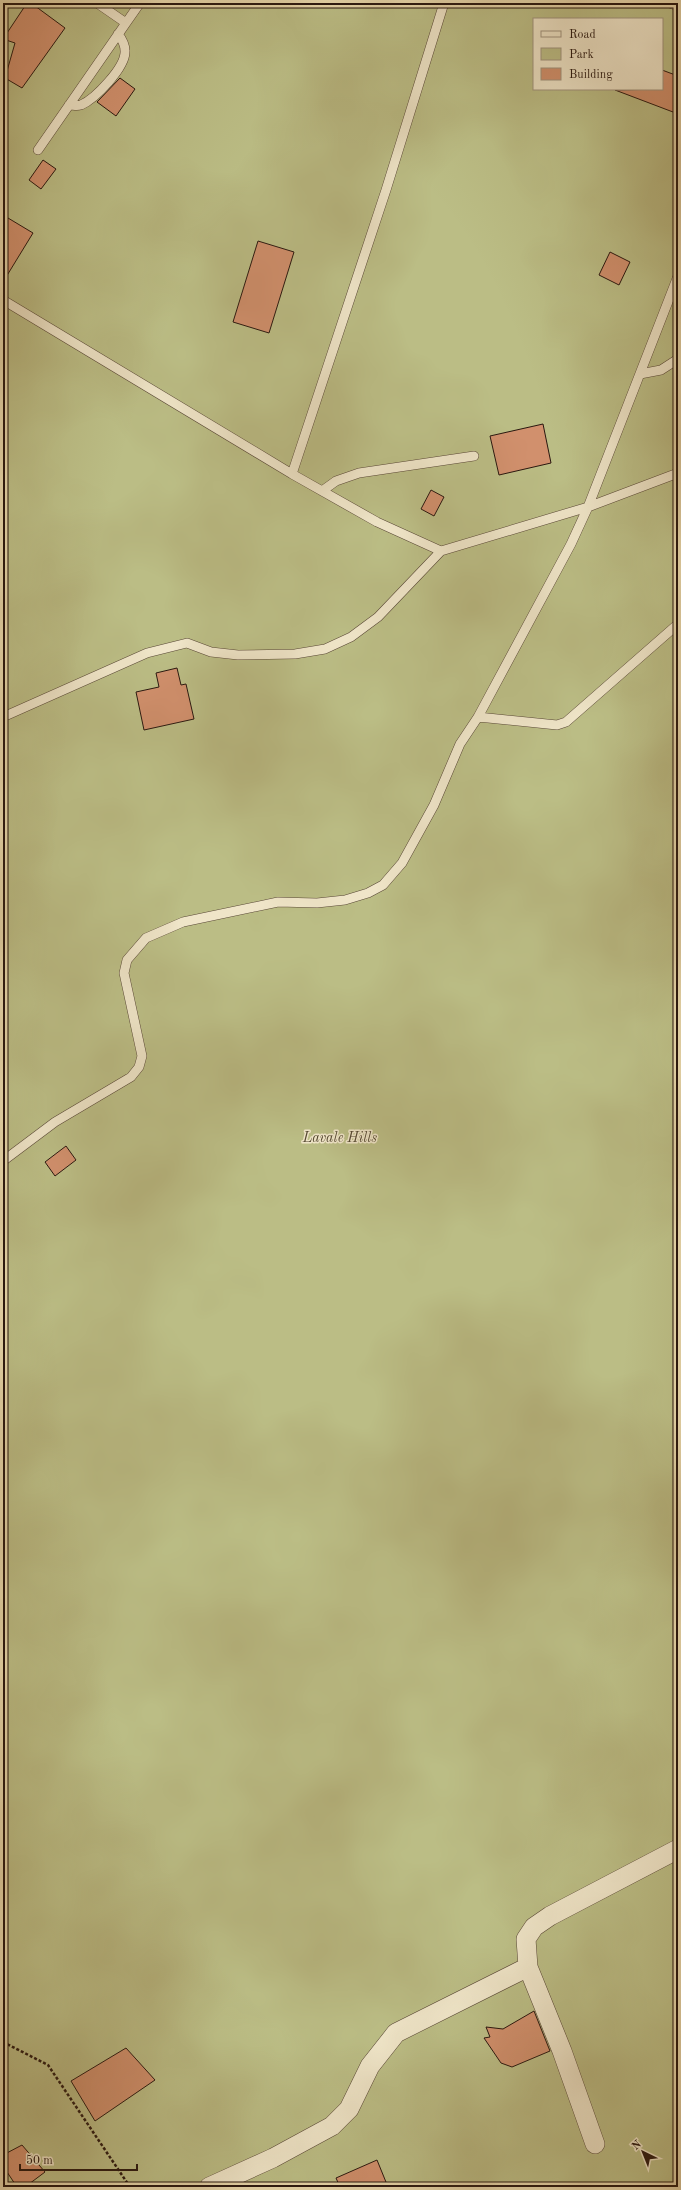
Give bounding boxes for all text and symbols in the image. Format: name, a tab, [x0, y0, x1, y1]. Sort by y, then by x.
legend	[533, 18, 663, 90]
text: Road	[569, 29, 596, 41]
text: Park	[569, 49, 594, 61]
text: Building	[569, 69, 613, 81]
park label: Lavale Hills	[302, 1131, 377, 1145]
north arrow	[623, 2132, 663, 2172]
text: N	[630, 2138, 644, 2153]
scale bar	[20, 2146, 137, 2172]
text: 50 m	[26, 2154, 53, 2167]

